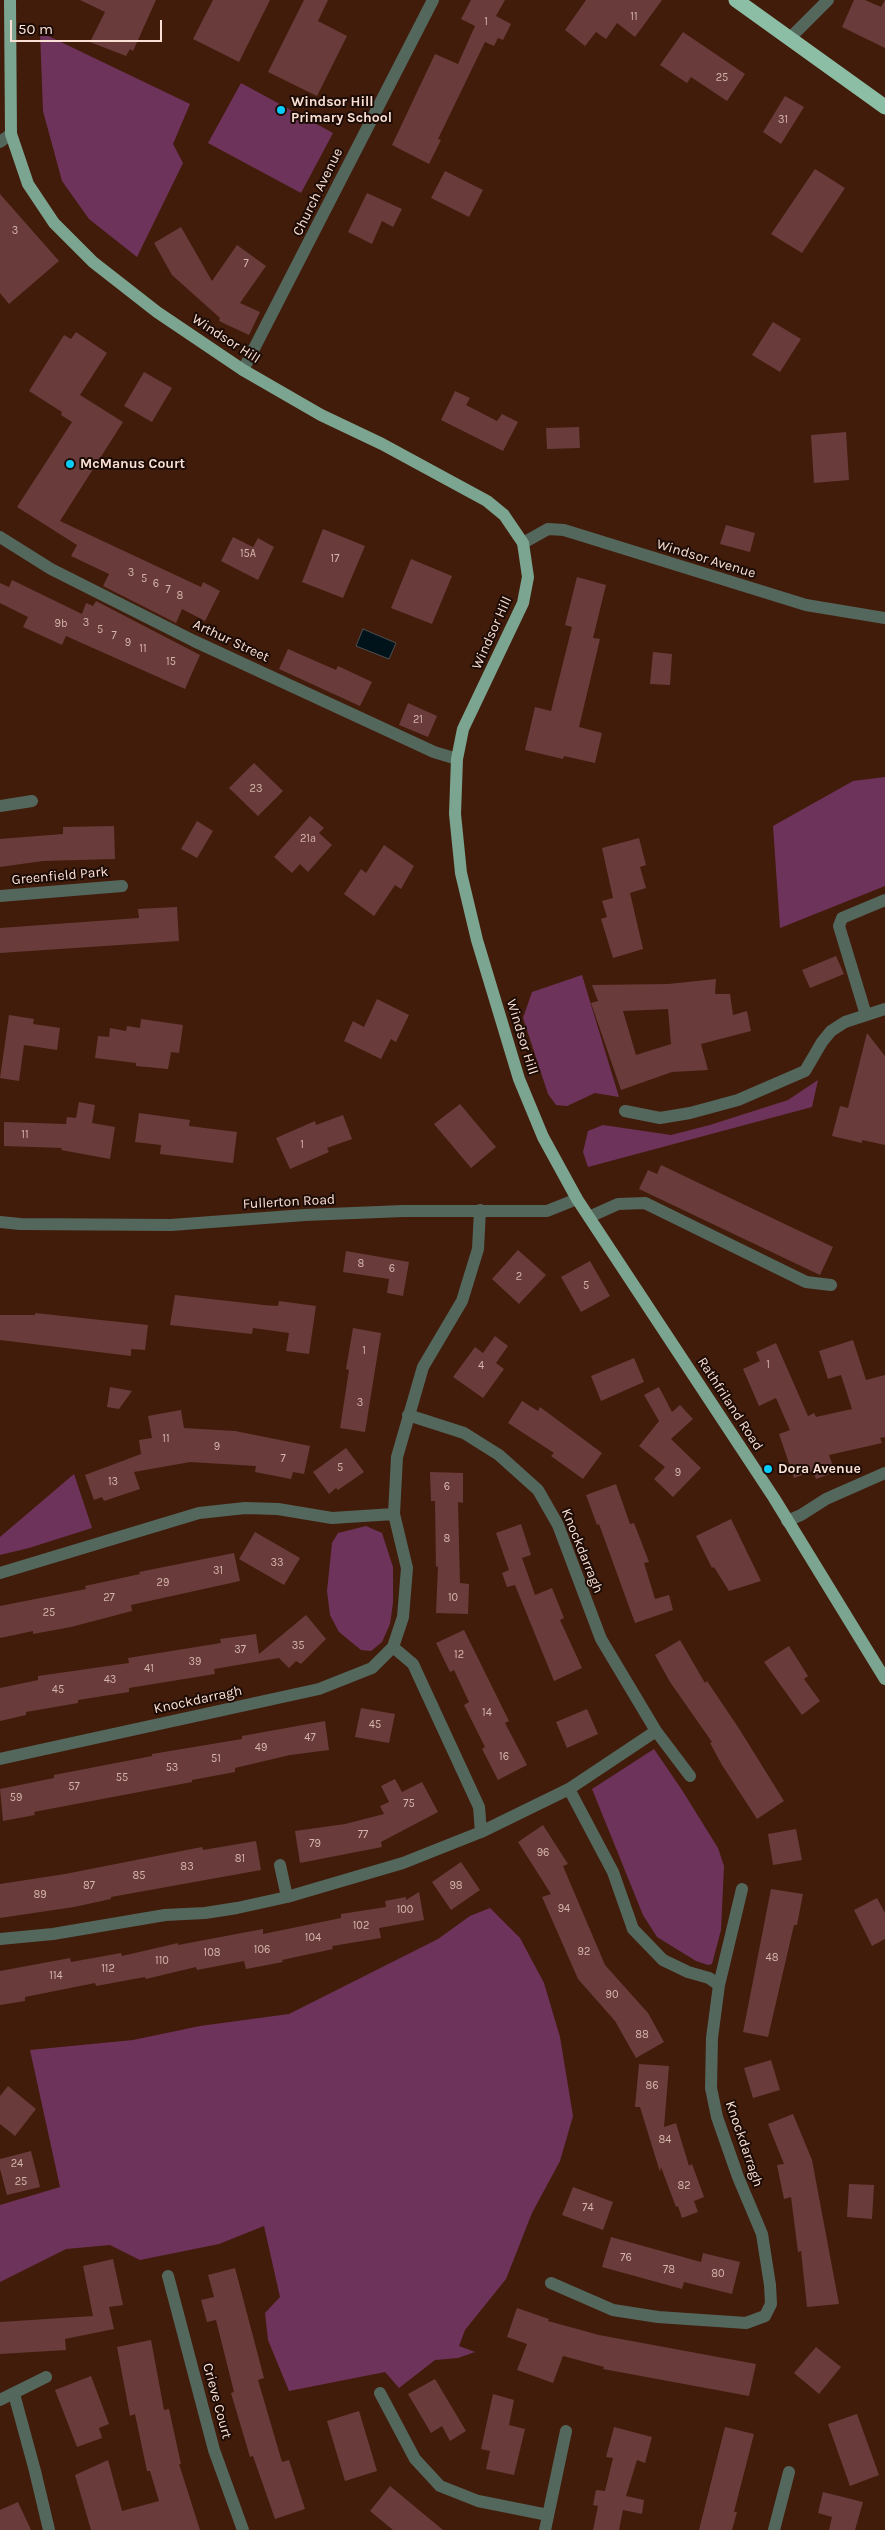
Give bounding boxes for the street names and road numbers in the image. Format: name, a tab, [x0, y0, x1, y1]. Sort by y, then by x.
street label: Church Avenue	[289, 145, 347, 239]
street label: Windsor Hill	[189, 311, 263, 367]
street label: Windsor Avenue	[654, 536, 758, 582]
street label: Windsor Hill	[468, 594, 516, 672]
street label: Arthur Street	[190, 616, 272, 666]
street label: Greenfield Park	[11, 863, 109, 889]
street label: Windsor Hill	[503, 997, 541, 1077]
street label: Fullerton Road	[242, 1191, 336, 1213]
street label: Rathfriland Road	[694, 1354, 766, 1454]
street label: Knockdarragh	[557, 1506, 607, 1596]
street label: Knockdarragh	[152, 1682, 244, 1718]
street label: Knockdarragh	[721, 2099, 767, 2189]
street label: Crieve Court	[199, 2361, 235, 2441]

